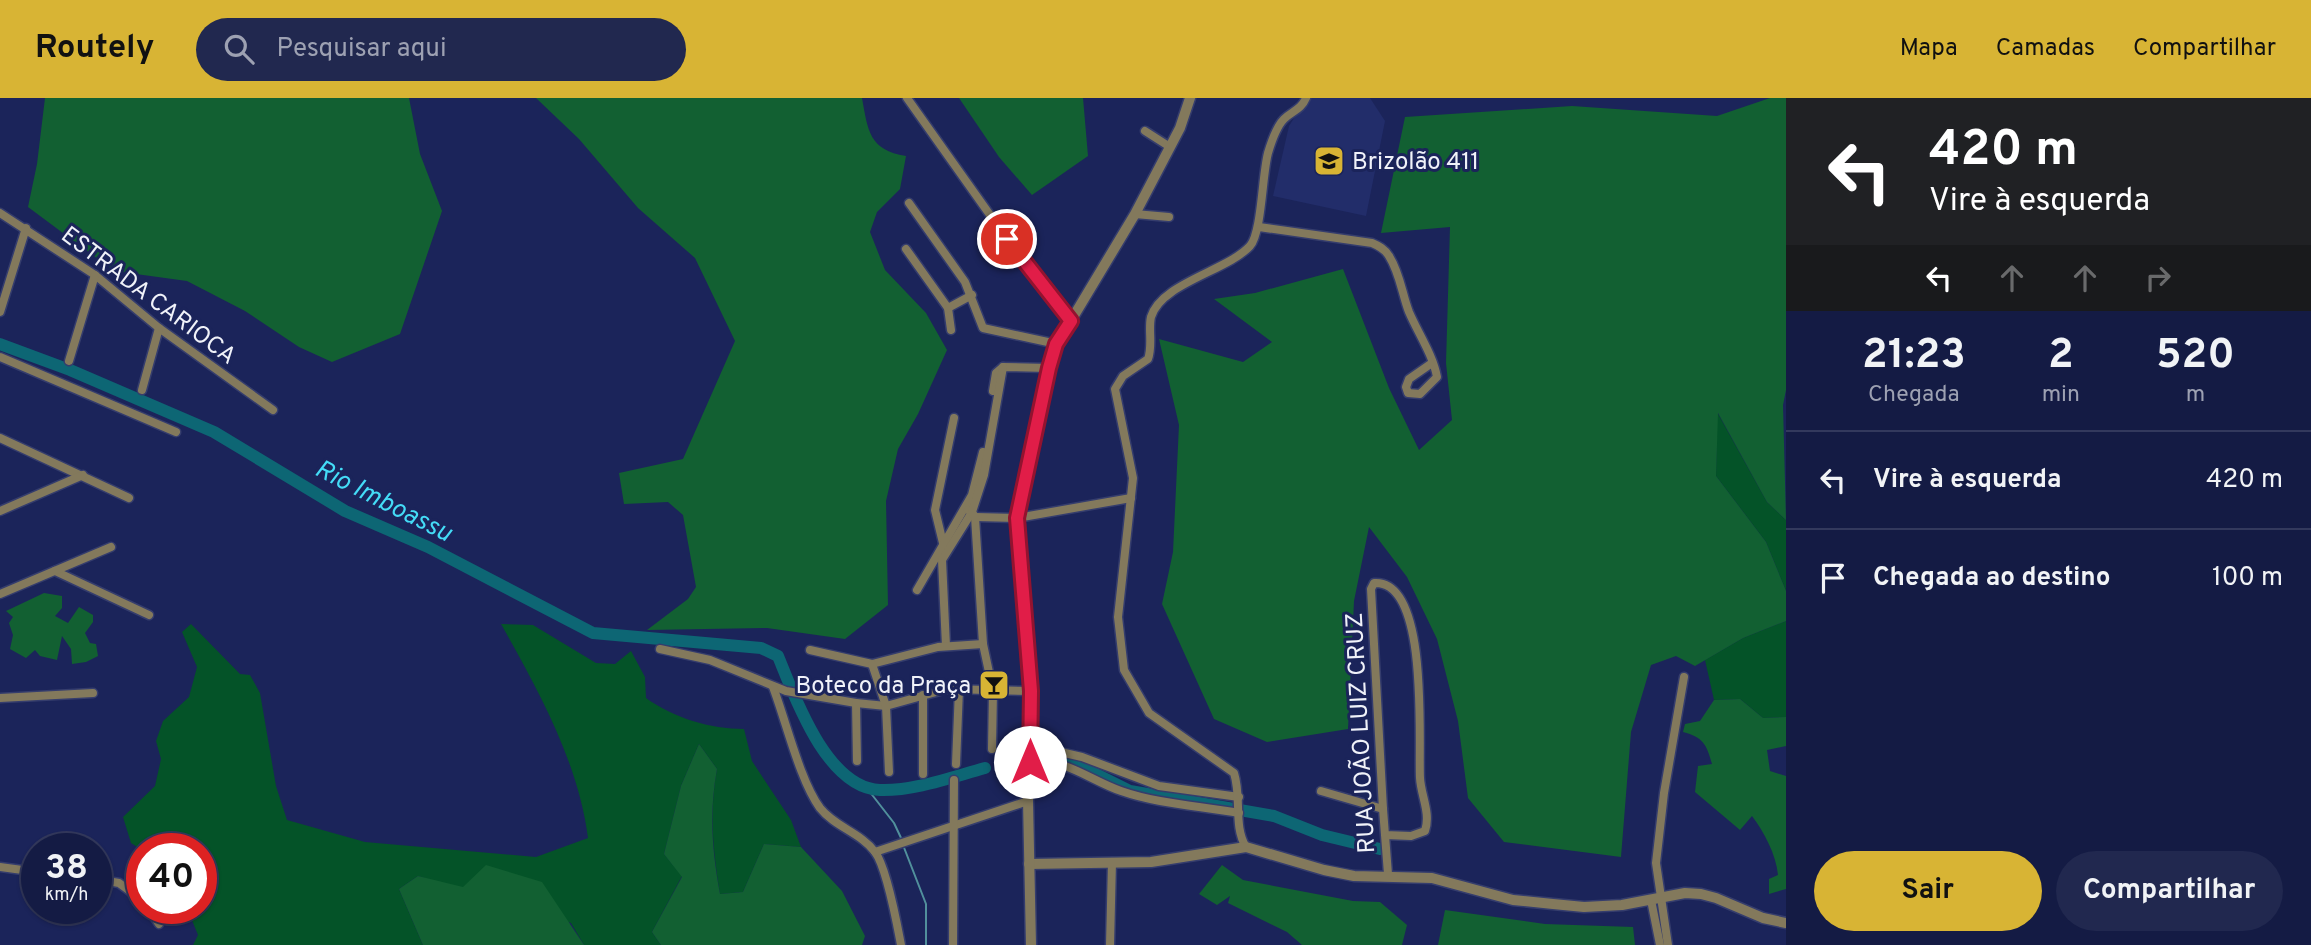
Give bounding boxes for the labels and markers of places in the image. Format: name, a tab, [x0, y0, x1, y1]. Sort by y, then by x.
school or university icon: Brizolão 411	[1312, 144, 1346, 178]
place label: Brizolão 411	[1352, 148, 1479, 178]
pin	[977, 209, 1037, 269]
bar icon: Boteco da Praça	[977, 668, 1011, 702]
place label: Boteco da Praça	[795, 672, 971, 702]

